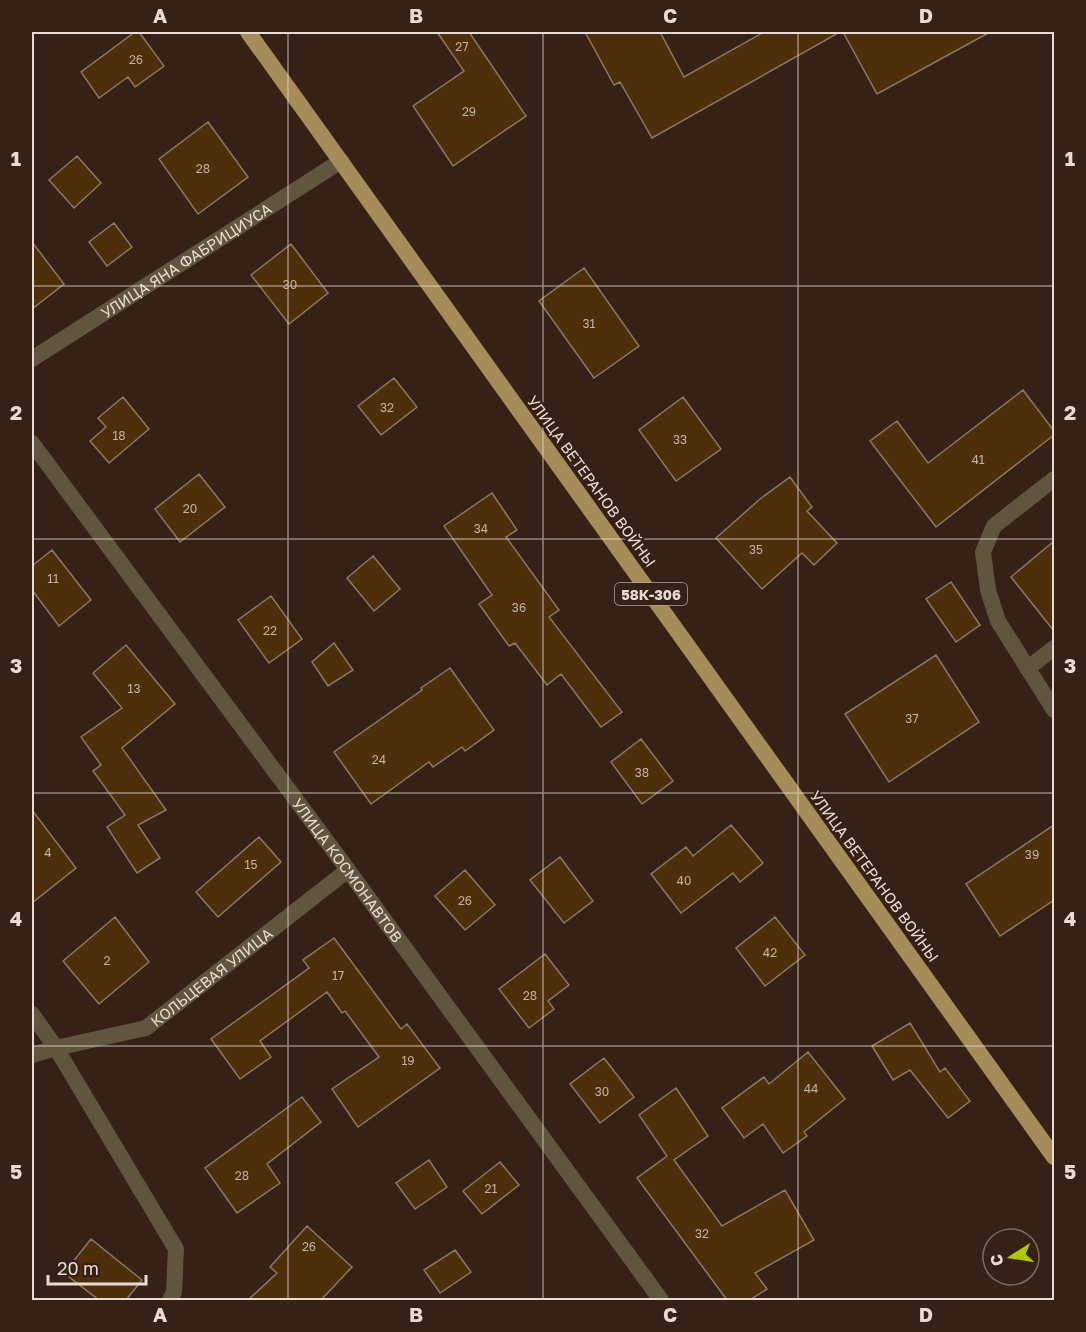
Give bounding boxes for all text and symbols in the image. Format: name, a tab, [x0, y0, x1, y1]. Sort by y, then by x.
text: A	[153, 3, 167, 27]
text: B	[409, 3, 423, 27]
text: C	[663, 3, 677, 27]
text: D	[919, 3, 933, 27]
house number: 27	[455, 39, 469, 54]
house number: 26	[129, 52, 143, 67]
house number: 29	[462, 104, 476, 119]
text: 1	[11, 146, 21, 170]
text: 1	[1065, 146, 1075, 170]
house number: 28	[196, 161, 210, 176]
street label: УЛИЦА ЯНА ФАБРИЦИУСА	[97, 199, 275, 322]
house number: 30	[283, 277, 297, 292]
house number: 31	[583, 316, 596, 331]
street label: УЛИЦА ВЕТЕРАНОВ ВОЙНЫ	[524, 392, 660, 570]
text: 2	[10, 400, 22, 424]
house number: 32	[380, 400, 394, 415]
text: 2	[1064, 400, 1076, 424]
house number: 18	[112, 428, 126, 443]
house number: 33	[673, 432, 687, 447]
house number: 41	[971, 452, 985, 467]
house number: 20	[183, 501, 197, 516]
house number: 34	[474, 521, 488, 536]
house number: 35	[749, 542, 763, 557]
house number: 11	[47, 571, 59, 586]
road number: 58К-306	[615, 583, 687, 605]
house number: 36	[512, 600, 526, 615]
house number: 22	[263, 623, 277, 638]
text: 3	[10, 653, 22, 677]
text: 3	[1064, 653, 1076, 677]
house number: 13	[128, 681, 140, 696]
house number: 37	[905, 711, 919, 726]
house number: 24	[372, 752, 386, 767]
house number: 38	[635, 765, 649, 780]
street label: УЛИЦА ВЕТЕРАНОВ ВОЙНЫ	[807, 787, 943, 965]
street label: УЛИЦА КОСМОНАВТОВ	[289, 794, 406, 946]
house number: 4	[44, 845, 52, 860]
house number: 39	[1025, 847, 1039, 862]
house number: 15	[245, 857, 257, 872]
house number: 40	[677, 873, 691, 888]
house number: 26	[458, 893, 472, 908]
text: 4	[10, 906, 22, 930]
text: 4	[1064, 906, 1076, 930]
street label: КОЛЬЦЕВАЯ УЛИЦА	[147, 924, 276, 1030]
house number: 42	[763, 945, 777, 960]
house number: 2	[104, 953, 111, 968]
house number: 17	[332, 968, 344, 983]
house number: 28	[523, 988, 537, 1003]
house number: 19	[401, 1053, 415, 1068]
house number: 44	[804, 1081, 818, 1096]
house number: 30	[595, 1084, 609, 1099]
text: 5	[10, 1159, 22, 1183]
text: 5	[1064, 1159, 1076, 1183]
house number: 28	[235, 1168, 249, 1183]
house number: 21	[485, 1181, 498, 1196]
house number: 32	[695, 1226, 709, 1241]
north arrow	[981, 1227, 1041, 1287]
house number: 26	[302, 1239, 316, 1254]
scale bar	[48, 1248, 146, 1286]
text: С	[985, 1252, 1007, 1268]
text: 20 m	[57, 1257, 99, 1279]
text: A	[153, 1302, 167, 1326]
text: B	[409, 1302, 423, 1326]
text: C	[663, 1302, 677, 1326]
text: D	[919, 1302, 933, 1326]

